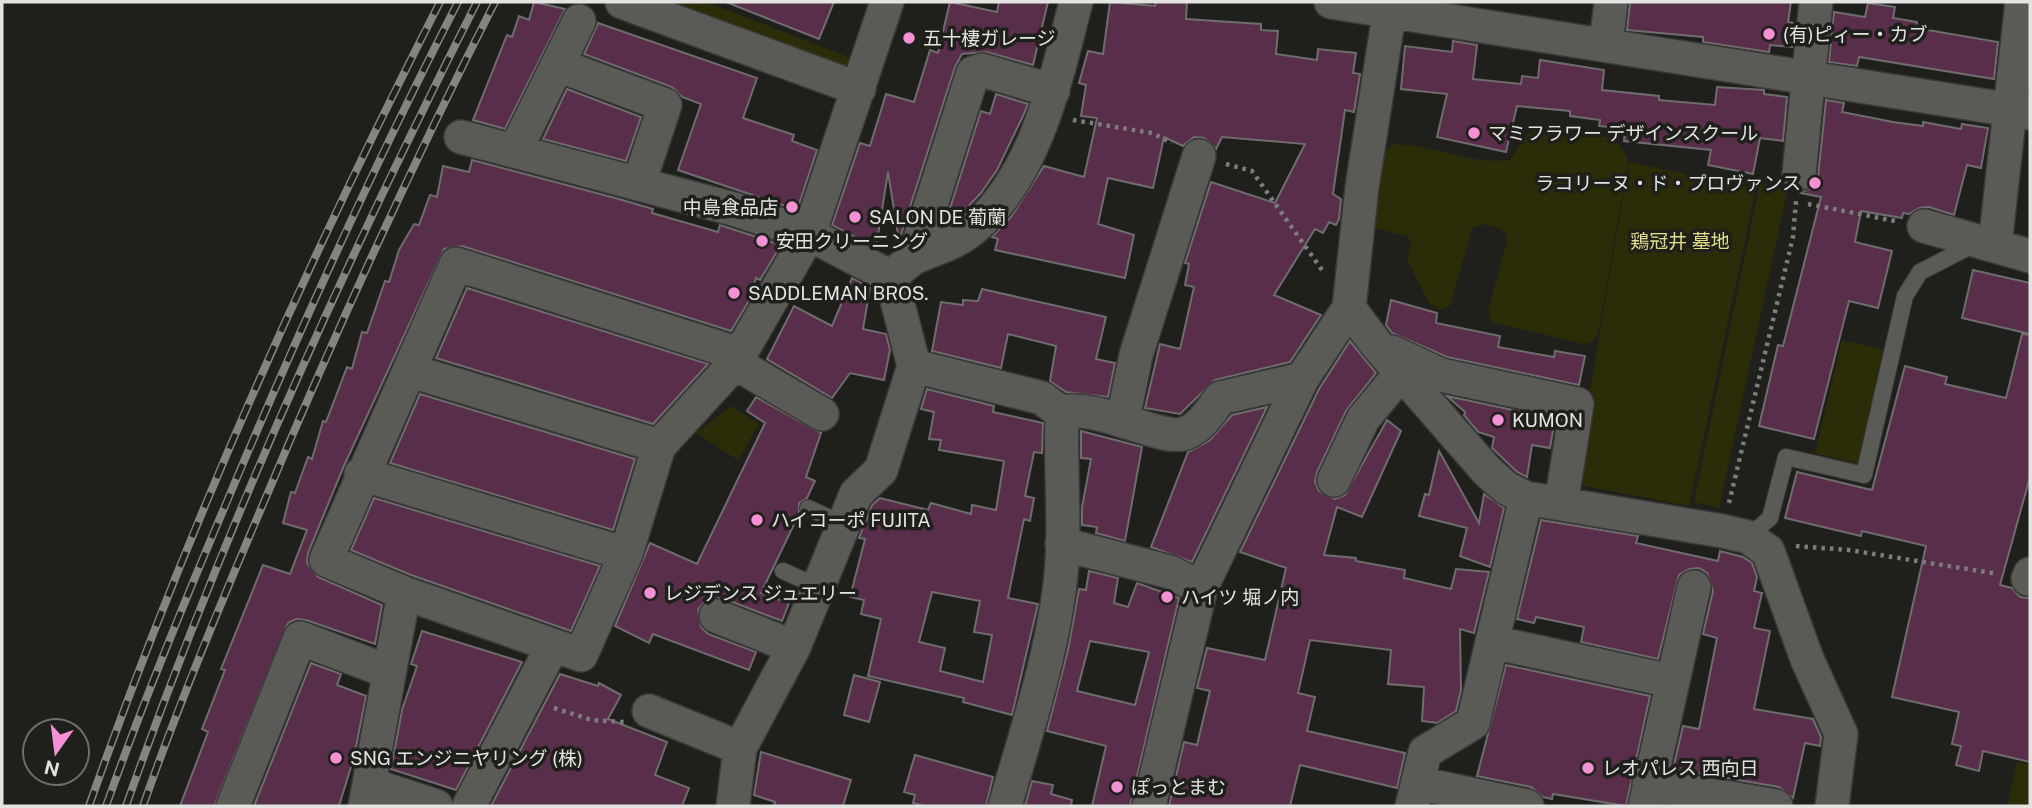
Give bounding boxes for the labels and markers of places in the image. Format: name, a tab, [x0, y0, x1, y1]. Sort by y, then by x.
place label: (有)ピィー・カブ	[1783, 23, 1928, 45]
marker: (有)ピィー・カブ	[1761, 26, 1777, 42]
place label: 五十棲ガレージ	[923, 27, 1056, 49]
marker: 五十棲ガレージ	[901, 30, 917, 46]
place label: マミフラワー デザインスクール	[1488, 122, 1758, 144]
marker: マミフラワー デザインスクール	[1466, 125, 1482, 141]
place label: ラコリーヌ・ド・プロヴァンス	[1535, 172, 1801, 194]
marker: ラコリーヌ・ド・プロヴァンス	[1807, 175, 1823, 191]
place label: 中島食品店	[683, 196, 778, 218]
marker: 中島食品店	[784, 199, 800, 215]
place label: SALON DE 葡蘭	[869, 206, 1006, 228]
marker: SALON DE 葡蘭	[847, 209, 863, 225]
place label: 安田クリーニング	[776, 230, 928, 252]
marker: 安田クリーニング	[754, 233, 770, 249]
place label: SADDLEMAN BROS.	[748, 282, 928, 304]
marker: SADDLEMAN BROS.	[726, 285, 742, 301]
place label: KUMON	[1512, 409, 1583, 431]
marker: KUMON	[1490, 412, 1506, 428]
place label: ハイコーポ FUJITA	[771, 509, 931, 531]
marker: ハイコーポ FUJITA	[749, 512, 765, 528]
place label: レジデンス ジュエリー	[664, 582, 857, 604]
marker: レジデンス ジュエリー	[642, 585, 658, 601]
place label: ハイツ 堀ノ内	[1181, 586, 1299, 608]
marker: ハイツ 堀ノ内	[1159, 589, 1175, 605]
place label: SNG エンジニヤリング (株)	[350, 747, 583, 769]
marker: SNG エンジニヤリング (株)	[328, 750, 344, 766]
place label: レオパレス 西向日	[1602, 757, 1759, 779]
marker: レオパレス 西向日	[1580, 760, 1596, 776]
place label: ぽっとまむ	[1131, 776, 1226, 798]
marker: ぽっとまむ	[1109, 779, 1125, 795]

